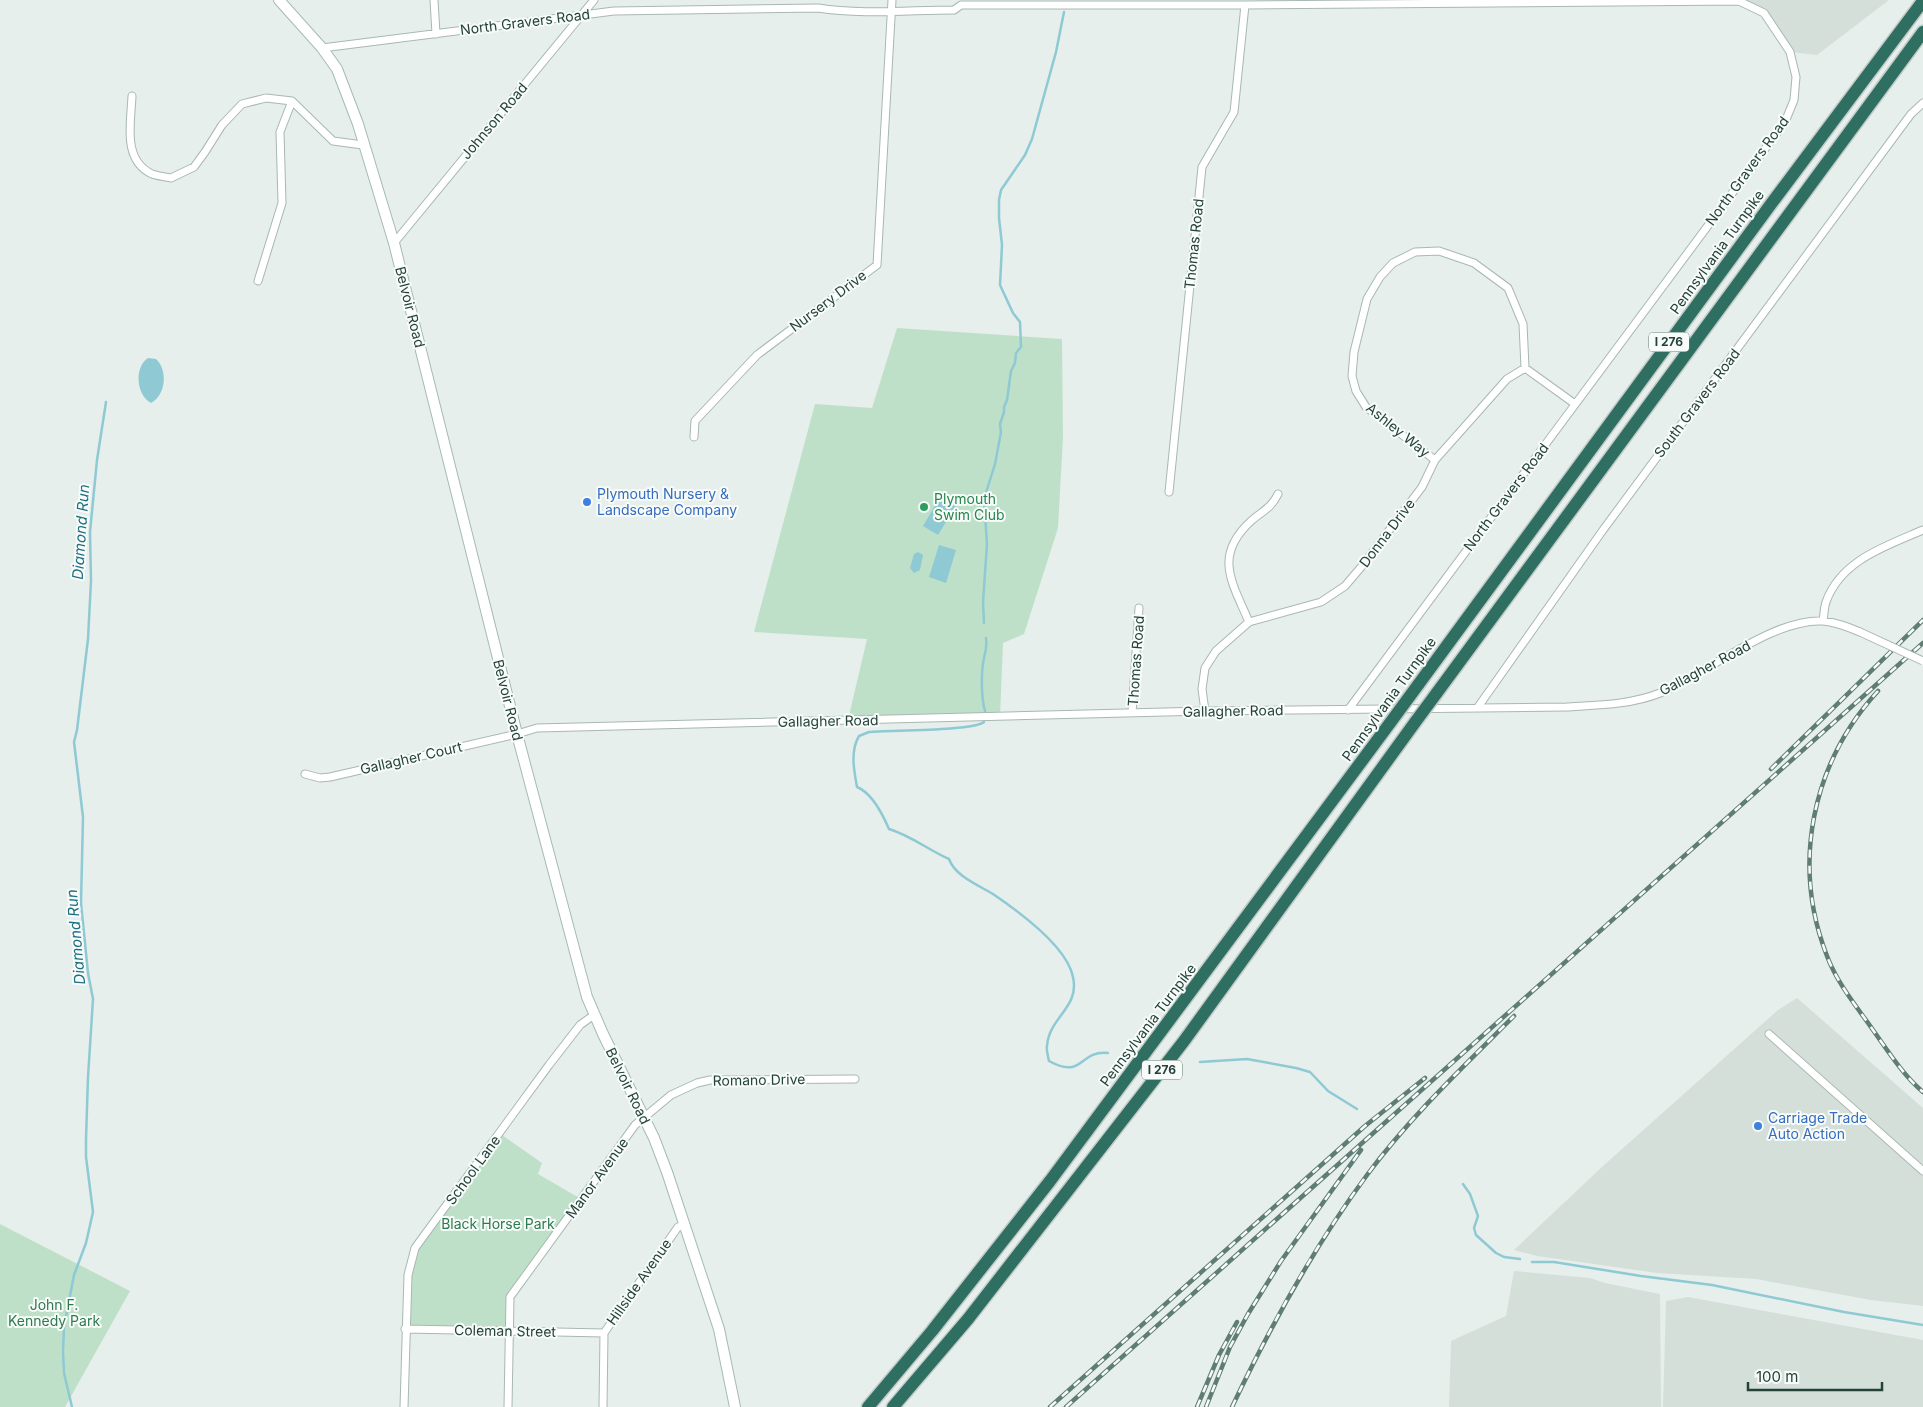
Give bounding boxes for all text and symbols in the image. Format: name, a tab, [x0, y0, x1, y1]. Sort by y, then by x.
street label: North Gravers Road	[459, 5, 591, 38]
street label: Johnson Road	[457, 79, 531, 162]
street label: North Gravers Road	[1701, 113, 1792, 229]
street label: Pennsylvania Turnpike	[1666, 186, 1767, 317]
street label: Thomas Road	[1180, 198, 1207, 290]
street label: Belvoir Road	[392, 264, 429, 349]
street label: Nursery Drive	[786, 266, 869, 335]
road number: I 276	[1649, 332, 1689, 352]
street label: South Gravers Road	[1650, 345, 1743, 461]
street label: Ashley Way	[1363, 399, 1434, 461]
street label: North Gravers Road	[1459, 439, 1552, 554]
water label: Diamond Run	[68, 484, 93, 580]
place label: Plymouth Nursery & Landscape Company	[597, 485, 737, 518]
place label: Plymouth Swim Club	[934, 490, 1005, 523]
street label: Donna Drive	[1355, 495, 1418, 570]
marker: Plymouth Nursery & Landscape Company	[581, 496, 593, 508]
marker: Plymouth Swim Club	[918, 501, 930, 513]
street label: Thomas Road	[1124, 615, 1147, 707]
street label: Pennsylvania Turnpike	[1338, 633, 1439, 764]
street label: Gallagher Road	[1656, 636, 1753, 699]
street label: Belvoir Road	[490, 657, 527, 742]
street label: Gallagher Road	[1182, 701, 1284, 720]
street label: Gallagher Road	[777, 711, 879, 730]
street label: Gallagher Court	[358, 737, 464, 778]
water label: Diamond Run	[62, 889, 89, 985]
street label: Pennsylvania Turnpike	[1096, 960, 1199, 1089]
street label: Belvoir Road	[603, 1045, 654, 1127]
road number: I 276	[1142, 1060, 1182, 1080]
street label: Romano Drive	[713, 1070, 805, 1089]
place label: Carriage Trade Auto Action	[1768, 1109, 1867, 1142]
marker: Carriage Trade Auto Action	[1752, 1120, 1764, 1132]
street label: School Lane	[442, 1132, 503, 1208]
street label: Manor Avenue	[562, 1134, 632, 1221]
park label: Black Horse Park	[441, 1215, 555, 1232]
street label: Hillside Avenue	[603, 1235, 675, 1328]
park label: John F. Kennedy Park	[8, 1296, 100, 1329]
street label: Coleman Street	[454, 1321, 557, 1340]
scale bar	[1748, 1360, 1882, 1392]
text: 100 m	[1756, 1367, 1798, 1386]

